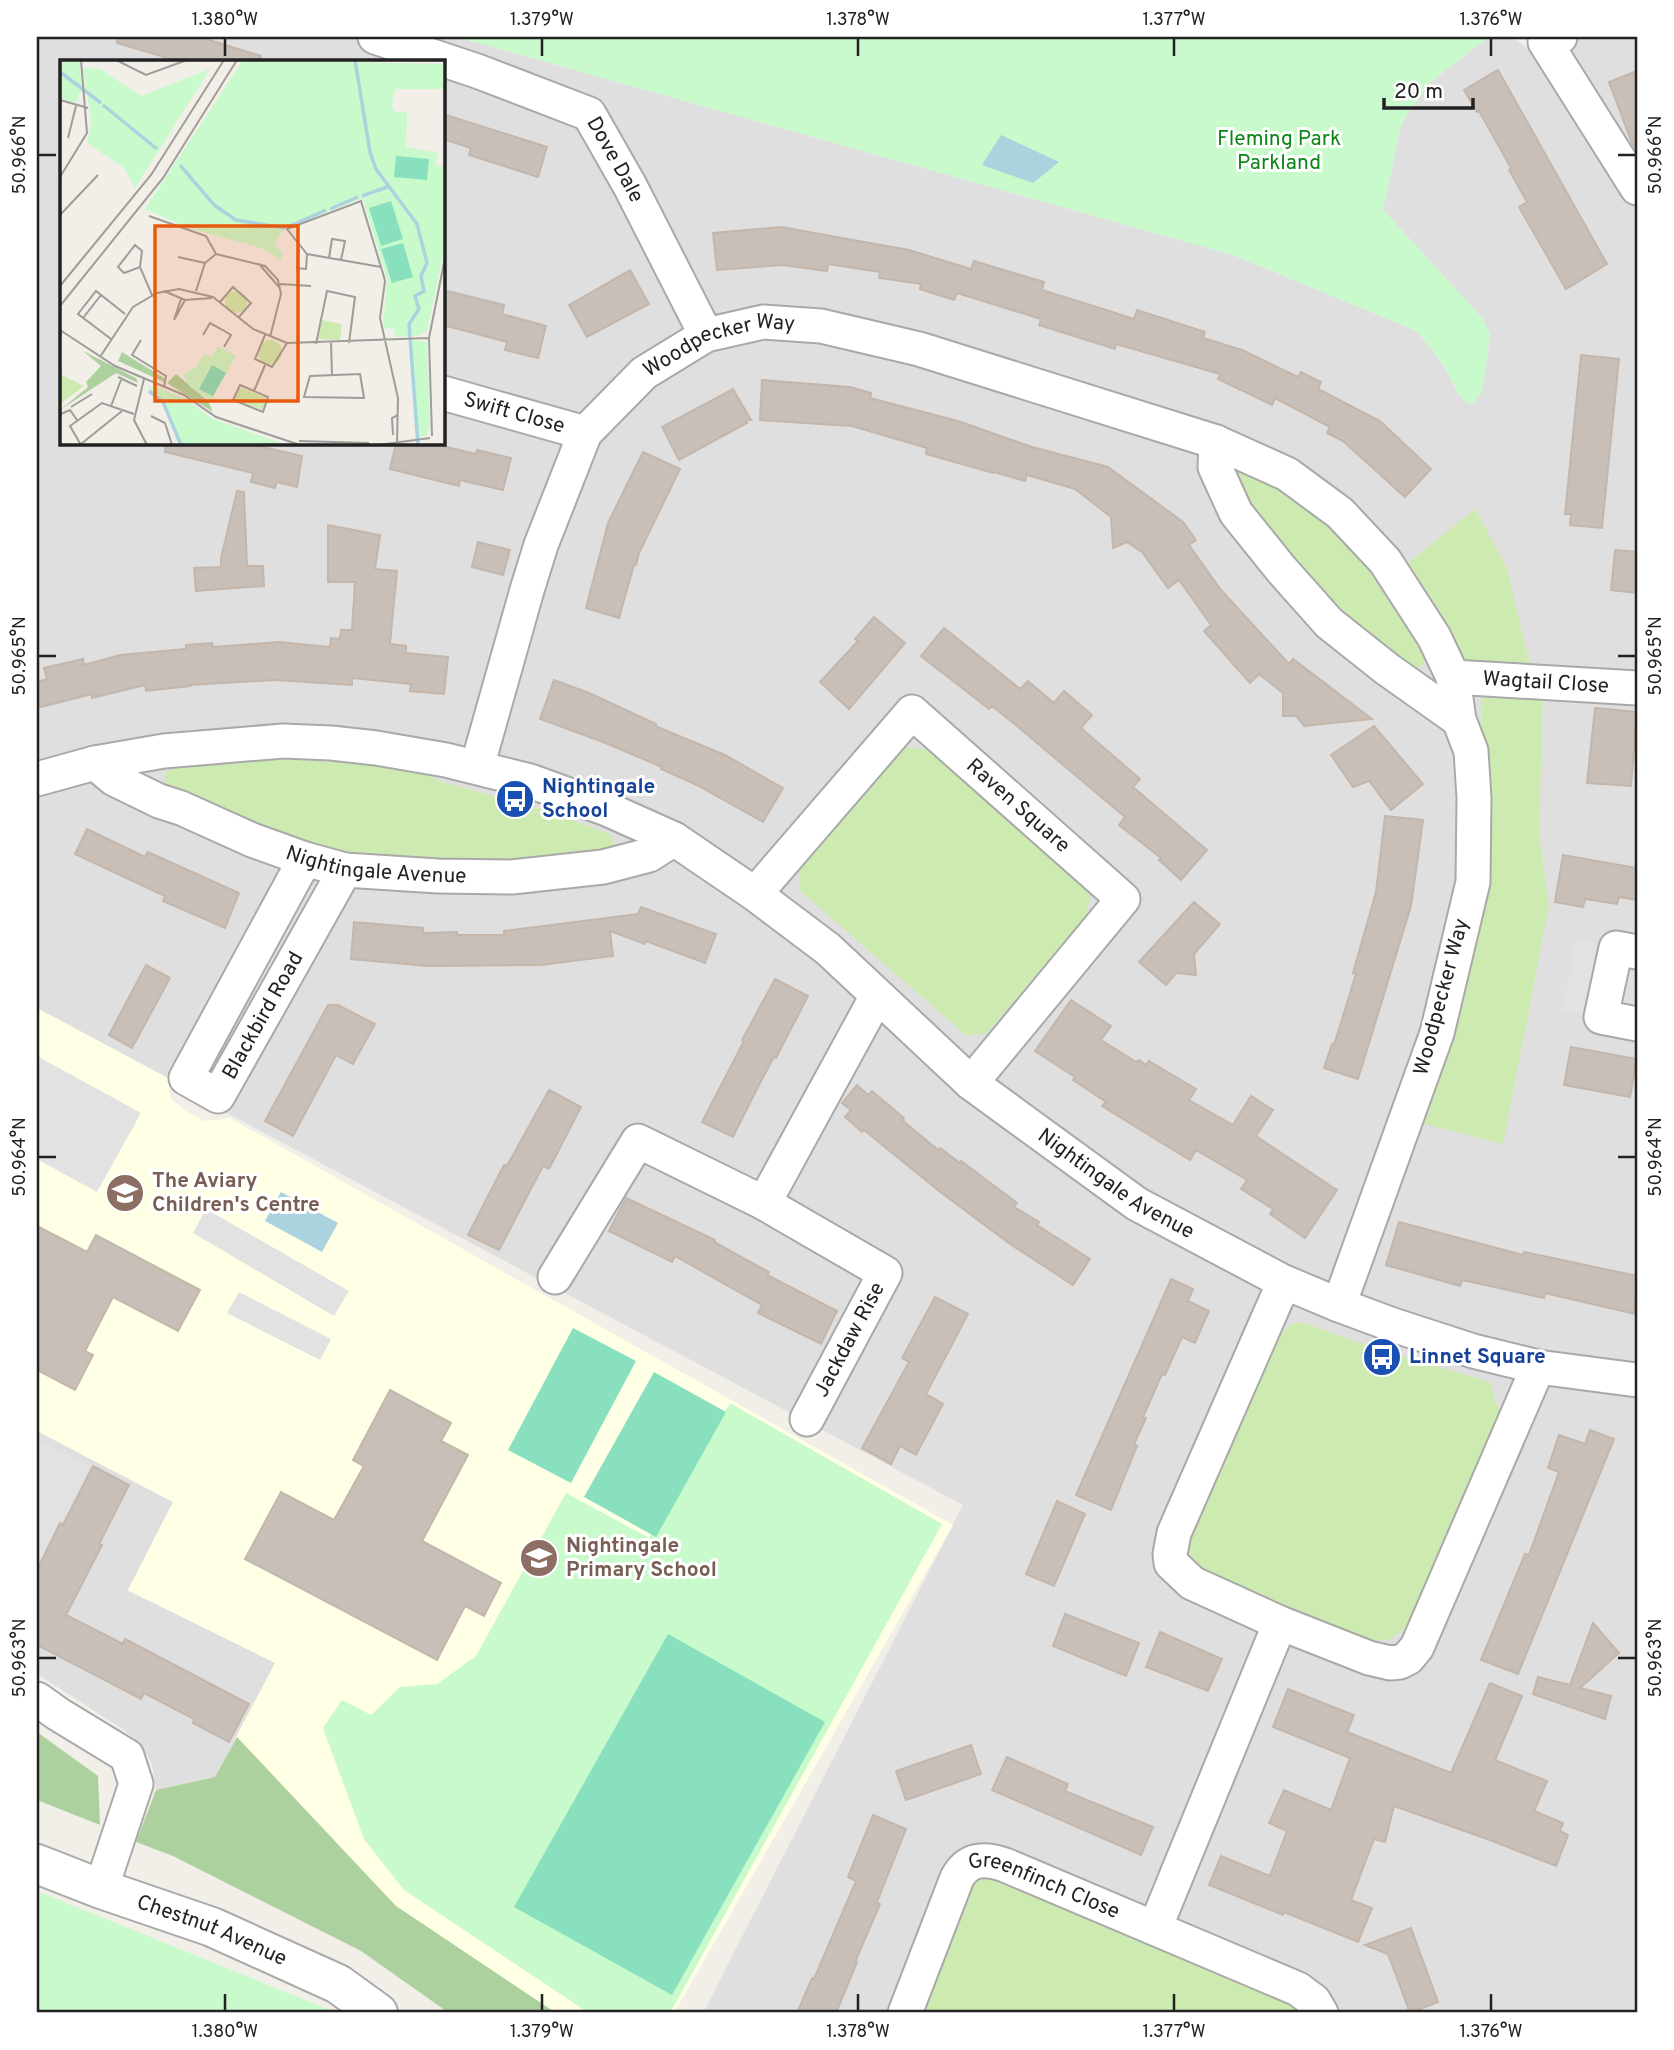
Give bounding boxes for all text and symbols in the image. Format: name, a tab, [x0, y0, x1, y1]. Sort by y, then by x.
text: 1.380°W	[192, 9, 258, 32]
text: 1.379°W	[510, 9, 574, 32]
text: 1.378°W	[826, 9, 890, 32]
text: 1.377°W	[1142, 9, 1206, 32]
text: 1.376°W	[1459, 9, 1523, 32]
inset map	[60, 60, 444, 444]
scale bar	[1384, 66, 1473, 110]
text: 20 m	[1394, 79, 1443, 106]
street label: Dove Dale	[580, 112, 650, 207]
text: 50.966°N	[9, 115, 32, 195]
text: 50.966°N	[1645, 115, 1668, 195]
park label: Fleming Park Parkland	[1217, 126, 1341, 177]
street label: Woodpecker Way	[638, 308, 796, 384]
street label: Swift Close	[461, 386, 568, 440]
text: 50.965°N	[9, 616, 32, 696]
text: 50.965°N	[1645, 616, 1668, 696]
street label: Wagtail Close	[1482, 665, 1610, 700]
street label: Raven Square	[960, 753, 1076, 859]
place label: Nightingale School	[542, 774, 655, 825]
bus stop icon: Nightingale School	[494, 778, 536, 820]
street label: Nightingale Avenue	[282, 840, 467, 890]
street label: Woodpecker Way	[1408, 916, 1476, 1078]
street label: Blackbird Road	[216, 947, 310, 1085]
text: 50.964°N	[9, 1117, 32, 1197]
text: 50.964°N	[1645, 1117, 1668, 1197]
street label: Nightingale Avenue	[1032, 1122, 1199, 1245]
place label: The Aviary Children's Centre	[152, 1168, 320, 1219]
school or university icon: The Aviary Children's Centre	[104, 1172, 146, 1214]
street label: Jackdaw Rise	[808, 1278, 892, 1402]
bus stop icon: Linnet Square	[1361, 1336, 1403, 1378]
place label: Linnet Square	[1409, 1344, 1546, 1371]
place label: Nightingale Primary School	[566, 1533, 717, 1584]
school or university icon: Nightingale Primary School	[518, 1537, 560, 1579]
text: 50.963°N	[9, 1618, 32, 1698]
text: 50.963°N	[1645, 1618, 1668, 1698]
street label: Greenfinch Close	[965, 1847, 1124, 1925]
street label: Chestnut Avenue	[133, 1889, 291, 1973]
text: 1.380°W	[192, 2021, 258, 2044]
text: 1.379°W	[510, 2021, 574, 2044]
text: 1.378°W	[826, 2021, 890, 2044]
text: 1.377°W	[1142, 2021, 1206, 2044]
text: 1.376°W	[1459, 2021, 1523, 2044]

